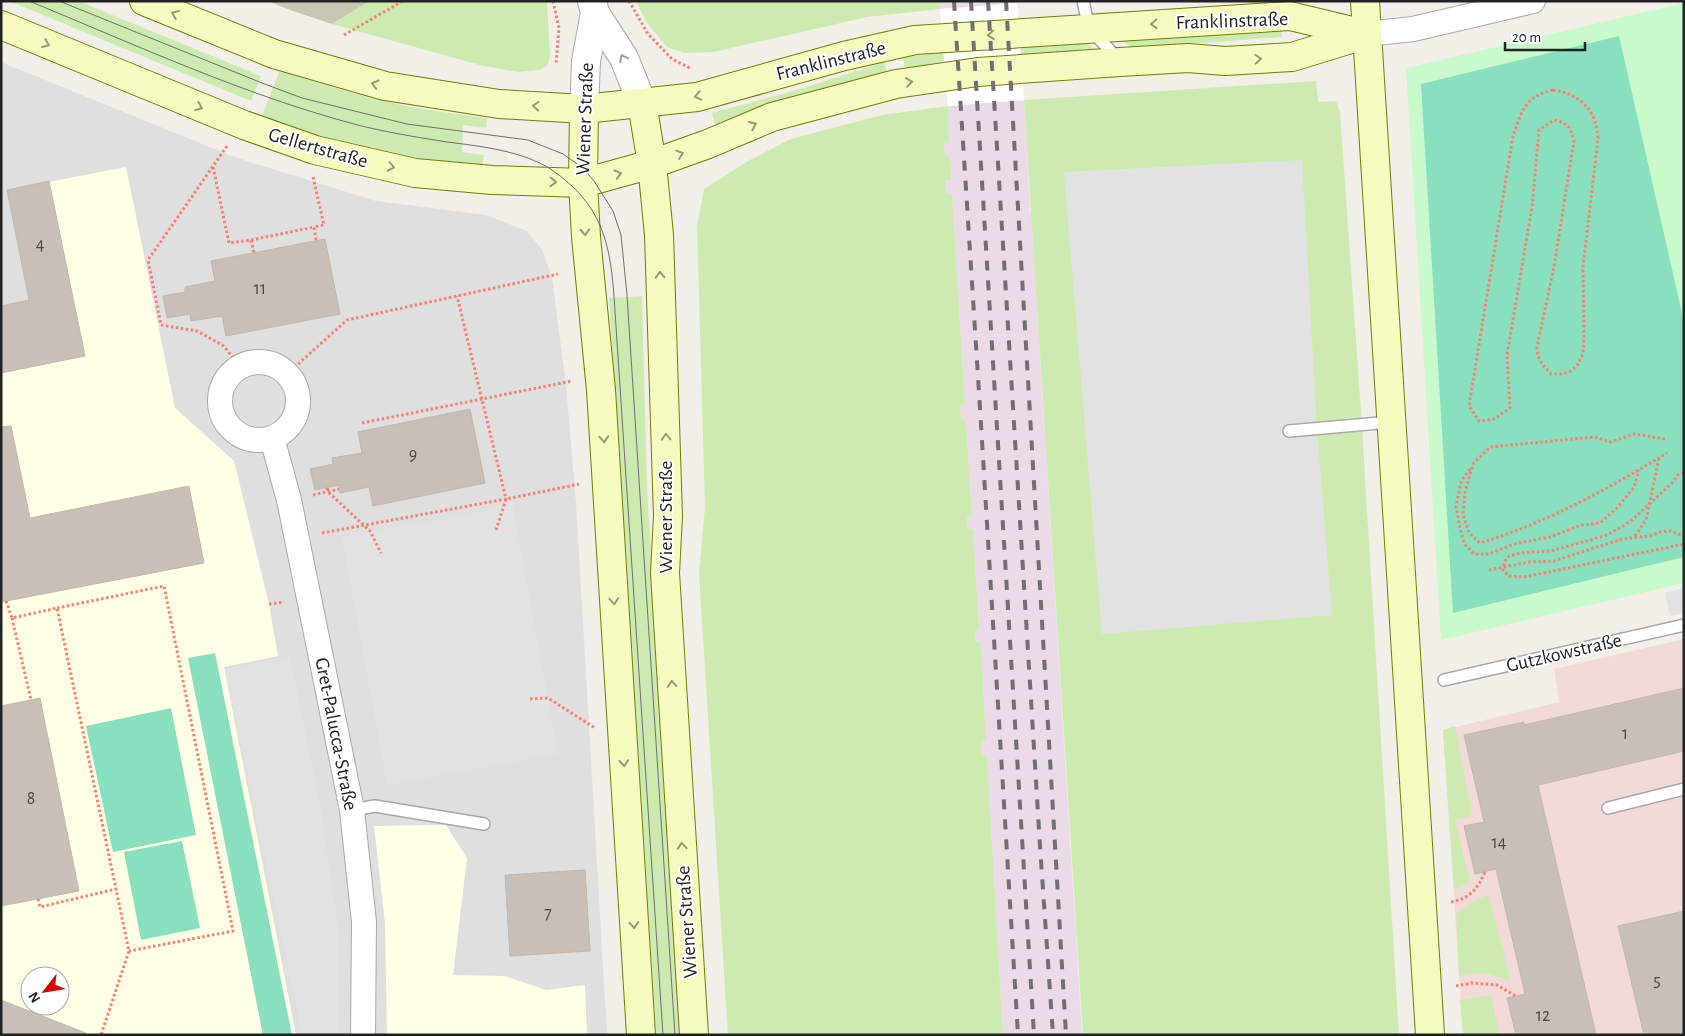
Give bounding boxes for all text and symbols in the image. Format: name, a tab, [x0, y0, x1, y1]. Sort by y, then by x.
one-way arrow	[171, 9, 180, 20]
street label: Franklinstraße	[1175, 9, 1289, 33]
one-way arrow	[1149, 18, 1157, 29]
scale bar	[1505, 20, 1585, 52]
one-way arrow	[987, 29, 995, 40]
text: 20 m	[1512, 30, 1541, 45]
one-way arrow	[41, 38, 50, 48]
street label: Franklinstraße	[774, 38, 888, 84]
one-way arrow	[619, 54, 629, 63]
one-way arrow	[1255, 54, 1263, 65]
street label: Wiener Straße	[573, 62, 597, 176]
one-way arrow	[906, 77, 914, 88]
one-way arrow	[371, 79, 380, 89]
one-way arrow	[694, 90, 703, 101]
one-way arrow	[194, 101, 203, 111]
one-way arrow	[531, 101, 539, 112]
one-way arrow	[748, 121, 757, 132]
street label: Gellertstraße	[266, 124, 370, 172]
one-way arrow	[675, 150, 684, 160]
one-way arrow	[387, 161, 396, 172]
one-way arrow	[613, 170, 621, 180]
one-way arrow	[549, 177, 557, 188]
one-way arrow	[580, 228, 591, 236]
house number: 4	[36, 236, 45, 254]
one-way arrow	[655, 270, 666, 278]
house number: 11	[254, 280, 266, 298]
one-way arrow	[660, 433, 671, 441]
one-way arrow	[598, 435, 609, 443]
house number: 9	[409, 446, 417, 464]
street label: Wiener Straße	[656, 461, 676, 573]
one-way arrow	[608, 597, 619, 605]
street label: Gutzkowstraße	[1504, 630, 1624, 676]
street label: Gret-Palucca-Straße	[311, 656, 361, 812]
one-way arrow	[666, 680, 677, 688]
house number: 1	[1622, 725, 1628, 743]
one-way arrow	[619, 759, 630, 767]
house number: 8	[27, 790, 35, 808]
house number: 14	[1492, 834, 1507, 852]
one-way arrow	[677, 842, 688, 850]
street label: Wiener Straße	[673, 865, 701, 979]
house number: 7	[544, 905, 552, 923]
one-way arrow	[629, 921, 640, 929]
north arrow	[20, 966, 70, 1016]
house number: 5	[1653, 972, 1661, 990]
text: N	[26, 989, 43, 1005]
house number: 12	[1536, 1007, 1550, 1025]

